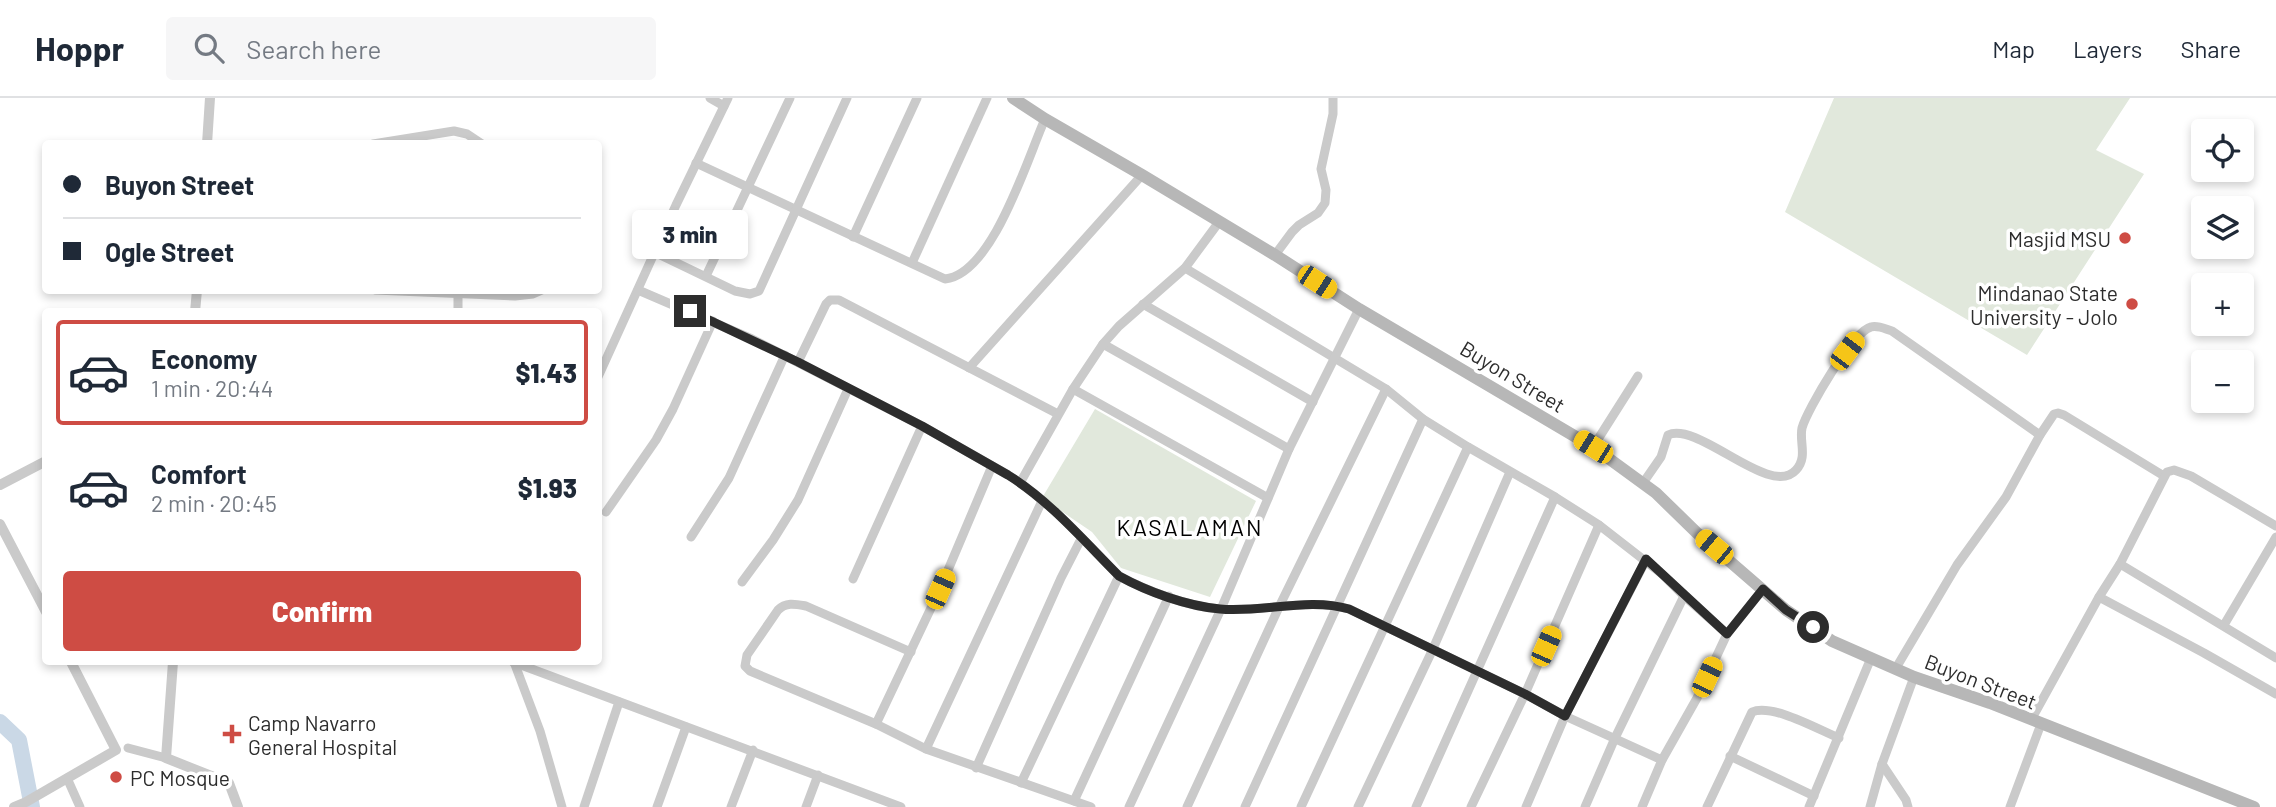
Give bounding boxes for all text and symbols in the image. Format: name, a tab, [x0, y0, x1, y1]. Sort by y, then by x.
search box	[166, 17, 656, 80]
text: Hoppr	[35, 28, 124, 68]
icon: search	[190, 29, 228, 67]
text: Search here	[246, 33, 381, 64]
text: Map	[1992, 34, 2035, 63]
text: Layers	[2073, 34, 2142, 63]
text: Share	[2180, 34, 2241, 63]
map controls	[2191, 119, 2254, 413]
button: locate	[2191, 119, 2254, 182]
text: Buyon Street	[105, 169, 254, 200]
button: layers	[2191, 196, 2254, 259]
callout: 3 min	[632, 209, 748, 258]
text: 3 min	[662, 220, 718, 248]
place label: Masjid MSU	[2008, 226, 2111, 251]
marker: Masjid MSU	[2117, 230, 2133, 246]
text: Ogle Street	[105, 236, 234, 267]
car	[1294, 262, 1341, 302]
button: +	[2191, 273, 2254, 336]
place label: Mindanao State University - Jolo	[1970, 280, 2118, 329]
route end	[674, 295, 706, 327]
marker: Mindanao State University - Jolo	[2124, 296, 2140, 312]
car	[1826, 328, 1869, 374]
street label: Buyon Street	[1456, 335, 1570, 417]
icon: car	[67, 341, 130, 404]
text: Economy	[151, 343, 257, 374]
button: −	[2191, 350, 2254, 413]
text: $1.43	[515, 357, 577, 388]
text: 1 min · 20:44	[151, 374, 273, 402]
car	[1570, 427, 1617, 467]
icon: car	[67, 456, 130, 519]
text: Comfort	[151, 458, 247, 489]
text: $1.93	[518, 472, 577, 503]
text: 2 min · 20:45	[151, 489, 277, 517]
district label: KASALAMAN	[1116, 513, 1264, 541]
car	[1692, 525, 1737, 569]
car	[922, 566, 959, 612]
button: Confirm	[63, 571, 581, 651]
route start	[1797, 611, 1829, 643]
car	[1528, 623, 1565, 669]
street label: Buyon Street	[1922, 648, 2040, 714]
car	[1689, 654, 1726, 700]
place label: Camp Navarro General Hospital	[248, 710, 397, 759]
marker: Camp Navarro General Hospital	[222, 724, 242, 744]
place label: PC Mosque	[130, 765, 230, 790]
marker: PC Mosque	[108, 769, 124, 785]

